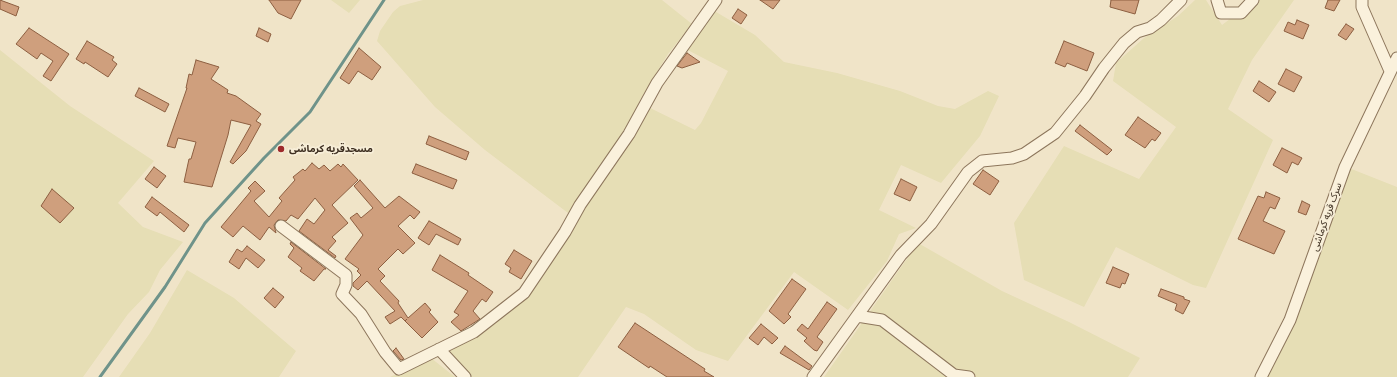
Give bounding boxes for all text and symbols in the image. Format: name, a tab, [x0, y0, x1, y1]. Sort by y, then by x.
place label: مسجدقریه کرماشی	[289, 143, 373, 155]
marker: مسجدقریه کرماشی	[276, 144, 286, 154]
street label: سرک قریه کرماشی	[1309, 181, 1345, 253]

